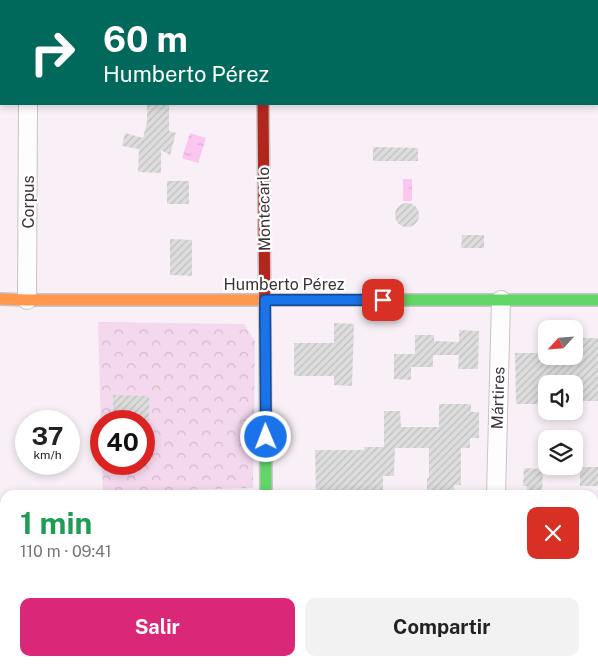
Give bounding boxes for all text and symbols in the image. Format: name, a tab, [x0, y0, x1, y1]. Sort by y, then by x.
text: 60 m	[103, 19, 188, 60]
icon: right	[20, 20, 85, 85]
text: Humberto Pérez	[103, 61, 269, 87]
street label: Montecarlo	[254, 167, 274, 251]
street label: Corpus	[19, 175, 38, 229]
street label: Humberto Pérez	[224, 275, 345, 294]
pin	[362, 279, 404, 321]
icon: arrive	[369, 286, 397, 314]
north arrow	[538, 320, 582, 365]
map controls	[538, 320, 583, 475]
street label: Mártires	[487, 366, 509, 430]
button: sound	[538, 375, 583, 420]
speed limit sign: 40	[90, 410, 155, 475]
position arrow	[239, 410, 291, 462]
text: 37	[32, 421, 63, 451]
button: layers	[538, 430, 583, 475]
text: km/h	[33, 448, 62, 462]
text: 1 min	[20, 505, 92, 541]
button: close	[527, 507, 579, 559]
text: 110 m · 09:41	[20, 542, 112, 561]
button: Salir	[20, 598, 295, 656]
button: Compartir	[305, 598, 579, 656]

